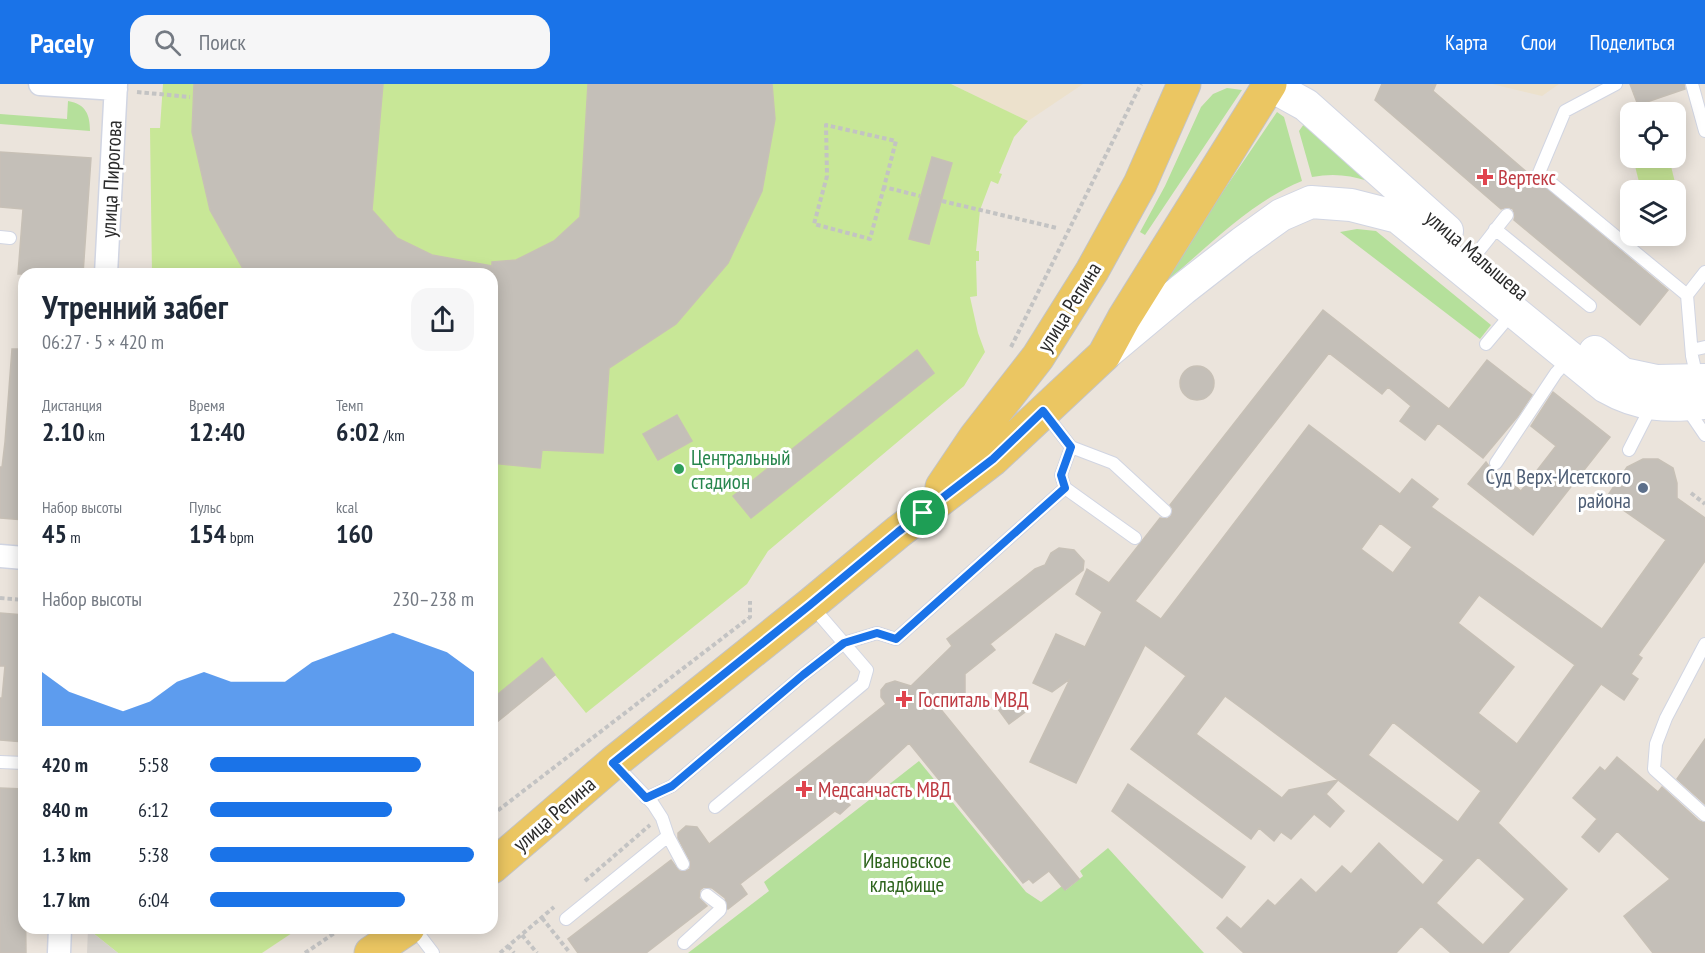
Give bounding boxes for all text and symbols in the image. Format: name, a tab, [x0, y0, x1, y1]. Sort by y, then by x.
search box	[130, 15, 550, 69]
text: Pacely	[30, 24, 94, 61]
icon: search	[151, 26, 184, 59]
text: Поиск	[199, 28, 246, 56]
text: Карта	[1445, 29, 1488, 56]
text: Слои	[1521, 29, 1556, 56]
text: Поделиться	[1589, 29, 1675, 56]
map controls	[1620, 102, 1686, 246]
button: locate	[1620, 102, 1686, 168]
street label: улица Пирогова	[94, 119, 128, 239]
place label: Вертекс	[1498, 164, 1557, 191]
marker: Вертекс	[1476, 168, 1494, 186]
button: layers	[1620, 180, 1686, 246]
street label: улица Малышева	[1420, 204, 1534, 306]
street label: улица Репина	[1031, 257, 1107, 357]
text: Утренний забег	[42, 285, 228, 328]
button: share	[411, 288, 474, 351]
text: 06:27 · 5 × 420 m	[42, 329, 164, 355]
text: Дистанция	[42, 395, 102, 415]
text: Время	[189, 395, 225, 415]
text: Темп	[336, 395, 363, 415]
text: 2.10	[42, 415, 85, 448]
text: 12:40	[189, 415, 245, 448]
text: 6:02	[336, 415, 380, 448]
text: km	[85, 425, 105, 445]
text: /km	[380, 425, 405, 445]
place label: Центральный стадион	[691, 444, 790, 495]
marker: Центральный стадион	[672, 462, 686, 476]
place label: Суд Верх-Исетского района	[1486, 463, 1631, 514]
marker: Суд Верх-Исетского района	[1636, 481, 1650, 495]
pin	[897, 487, 948, 538]
icon: arrive	[906, 496, 939, 529]
text: Набор высоты	[42, 497, 122, 517]
text: Пульс	[189, 497, 221, 517]
text: kcal	[336, 497, 358, 517]
text: 45	[42, 517, 67, 550]
text: 154	[189, 517, 226, 550]
text: 160	[336, 517, 373, 550]
text: m	[67, 527, 81, 547]
text: bpm	[226, 527, 254, 547]
text: Набор высоты	[42, 586, 142, 612]
text: 230–238 m	[392, 586, 474, 612]
place label: Госпиталь МВД	[918, 686, 1029, 713]
marker: Госпиталь МВД	[895, 690, 913, 708]
text: 420 m	[42, 752, 88, 778]
text: 5:58	[138, 752, 169, 778]
street label: улица Репина	[507, 771, 601, 857]
place label: Медсанчасть МВД	[818, 776, 951, 803]
marker: Медсанчасть МВД	[795, 780, 813, 798]
text: 840 m	[42, 797, 88, 823]
text: 6:12	[138, 797, 169, 823]
text: 1.3 km	[42, 842, 91, 868]
text: 5:38	[138, 842, 169, 868]
park label: Ивановское кладбище	[863, 847, 951, 898]
text: 1.7 km	[42, 887, 90, 913]
text: 6:04	[138, 887, 169, 913]

